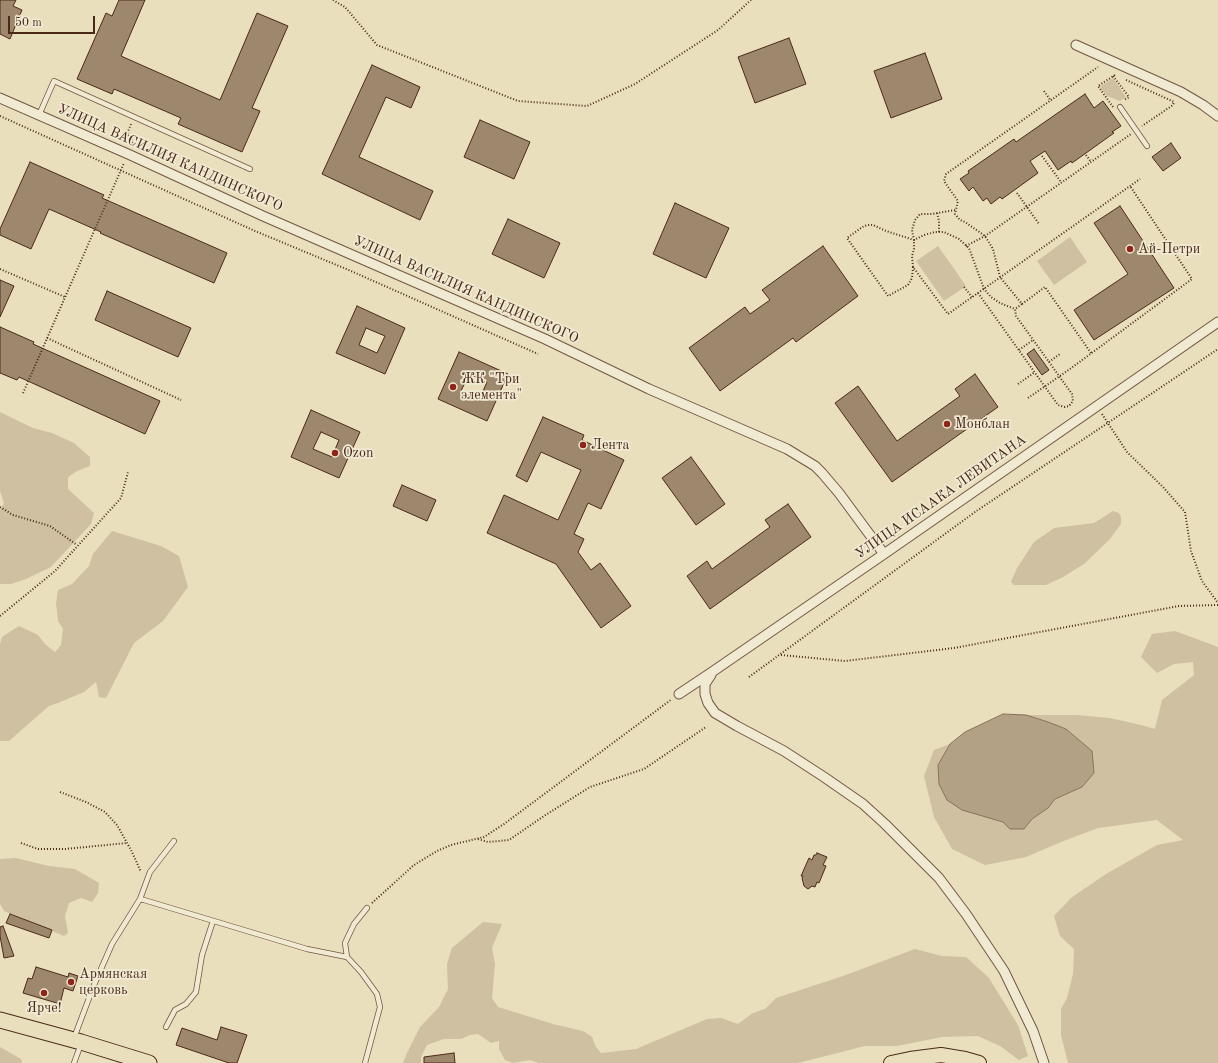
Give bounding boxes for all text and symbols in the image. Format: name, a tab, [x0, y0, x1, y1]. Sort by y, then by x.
scale bar	[10, 8, 97, 34]
text: 50 m	[15, 17, 42, 29]
street label: УЛИЦА ВАСИЛИЯ КАНДИНСКОГО	[55, 101, 285, 215]
street label: УЛИЦА ВАСИЛИЯ КАНДИНСКОГО	[351, 233, 581, 347]
place label: Ай-Петри	[1138, 241, 1200, 257]
marker: Ай-Петри	[1125, 244, 1135, 254]
place label: ЖК "Три элемента"	[461, 371, 522, 404]
marker: ЖК "Три элемента"	[448, 382, 458, 392]
place label: Монблан	[955, 416, 1010, 432]
marker: Монблан	[942, 419, 952, 429]
street label: УЛИЦА ИСААКА ЛЕВИТАНА	[852, 431, 1030, 563]
place label: Лента	[591, 437, 630, 453]
marker: Лента	[578, 440, 588, 450]
place label: Ozon	[343, 445, 373, 461]
marker: Ozon	[330, 448, 340, 458]
place label: Армянская церковь	[79, 966, 147, 998]
marker: Армянская церковь	[66, 977, 76, 987]
marker: Ярче!	[39, 988, 49, 998]
place label: Ярче!	[26, 1000, 62, 1016]

